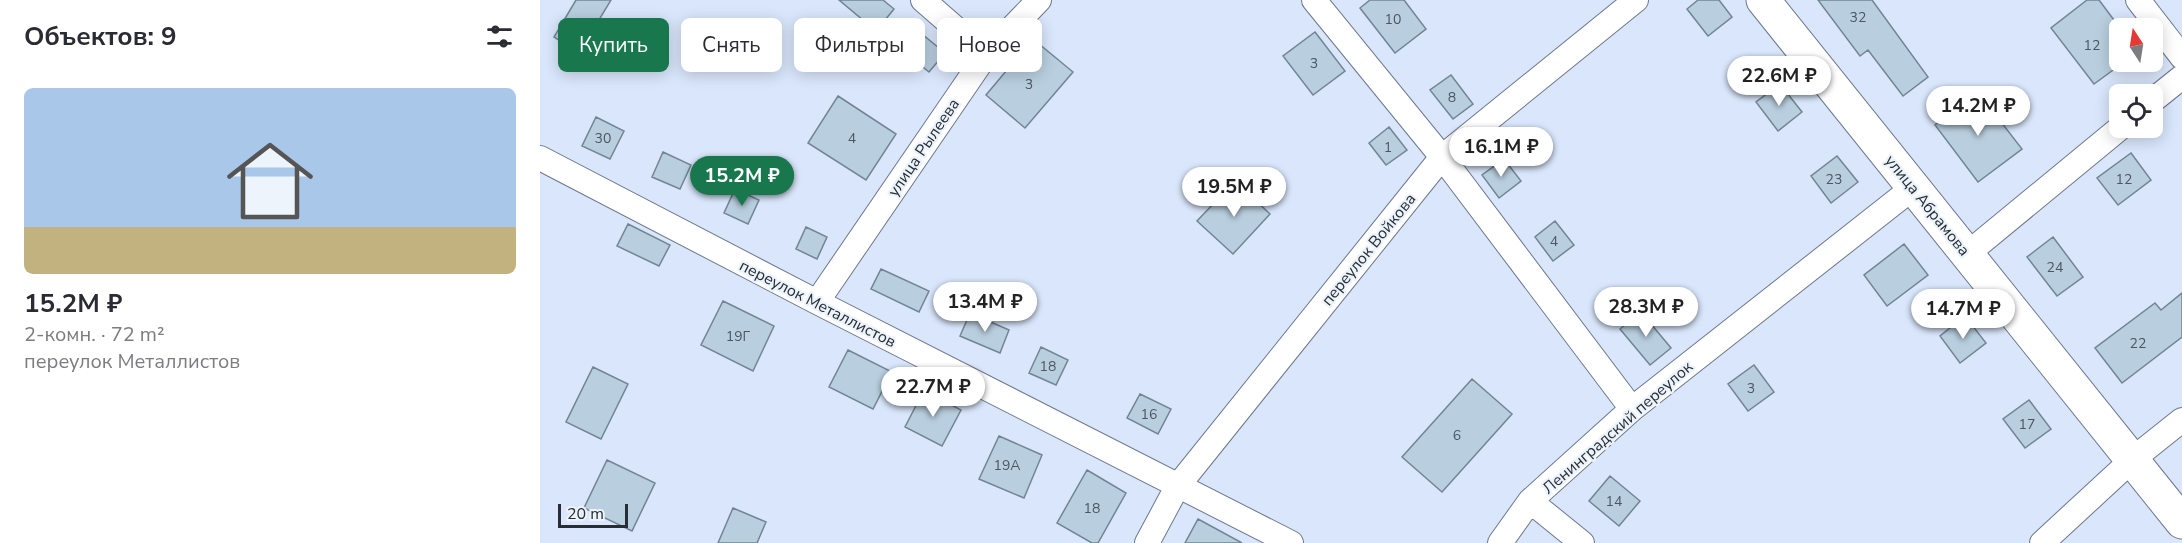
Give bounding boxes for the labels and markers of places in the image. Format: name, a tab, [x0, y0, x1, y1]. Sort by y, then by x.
pin: 22.6M ₽	[1724, 56, 1834, 107]
pin: 14.2M ₽	[1923, 86, 2033, 137]
pin: 16.1M ₽	[1446, 127, 1556, 178]
pin: 15.2M ₽	[687, 156, 797, 207]
pin: 19.5M ₽	[1179, 167, 1289, 218]
pin: 13.4M ₽	[930, 282, 1040, 333]
pin: 28.3M ₽	[1591, 287, 1701, 338]
pin: 14.7M ₽	[1908, 289, 2018, 340]
pin: 22.7M ₽	[878, 367, 988, 418]

